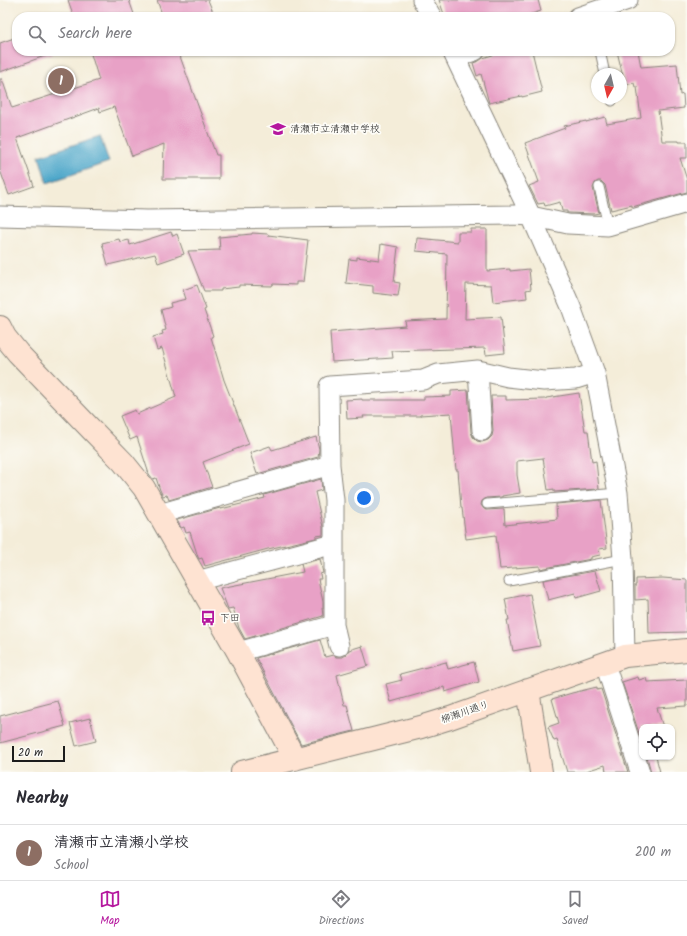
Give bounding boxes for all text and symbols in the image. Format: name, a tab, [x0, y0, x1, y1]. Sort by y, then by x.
search box	[12, 12, 675, 56]
text: Search here	[58, 22, 132, 46]
icon: search	[26, 23, 48, 45]
pin: 1	[48, 66, 74, 96]
north arrow	[591, 68, 627, 104]
school or university icon: 清瀬市立清瀬中学校	[269, 120, 287, 138]
place label: 清瀬市立清瀬中学校	[290, 121, 380, 137]
your location	[354, 488, 374, 508]
bus stop icon: 下田	[199, 609, 217, 627]
place label: 下田	[220, 610, 240, 626]
street label: 柳瀬川通り	[439, 696, 491, 728]
map controls	[639, 724, 675, 760]
button: locate	[639, 724, 675, 760]
scale bar	[12, 744, 65, 763]
text: 20 m	[18, 744, 43, 762]
text: Nearby	[16, 785, 68, 812]
text: 清瀬市立清瀬小学校	[54, 831, 189, 855]
text: 1	[27, 842, 31, 863]
text: 200 m	[635, 842, 671, 863]
text: School	[54, 855, 89, 876]
tab: Map	[99, 888, 121, 930]
tab: Directions	[319, 888, 364, 930]
tab: Saved	[562, 888, 588, 930]

